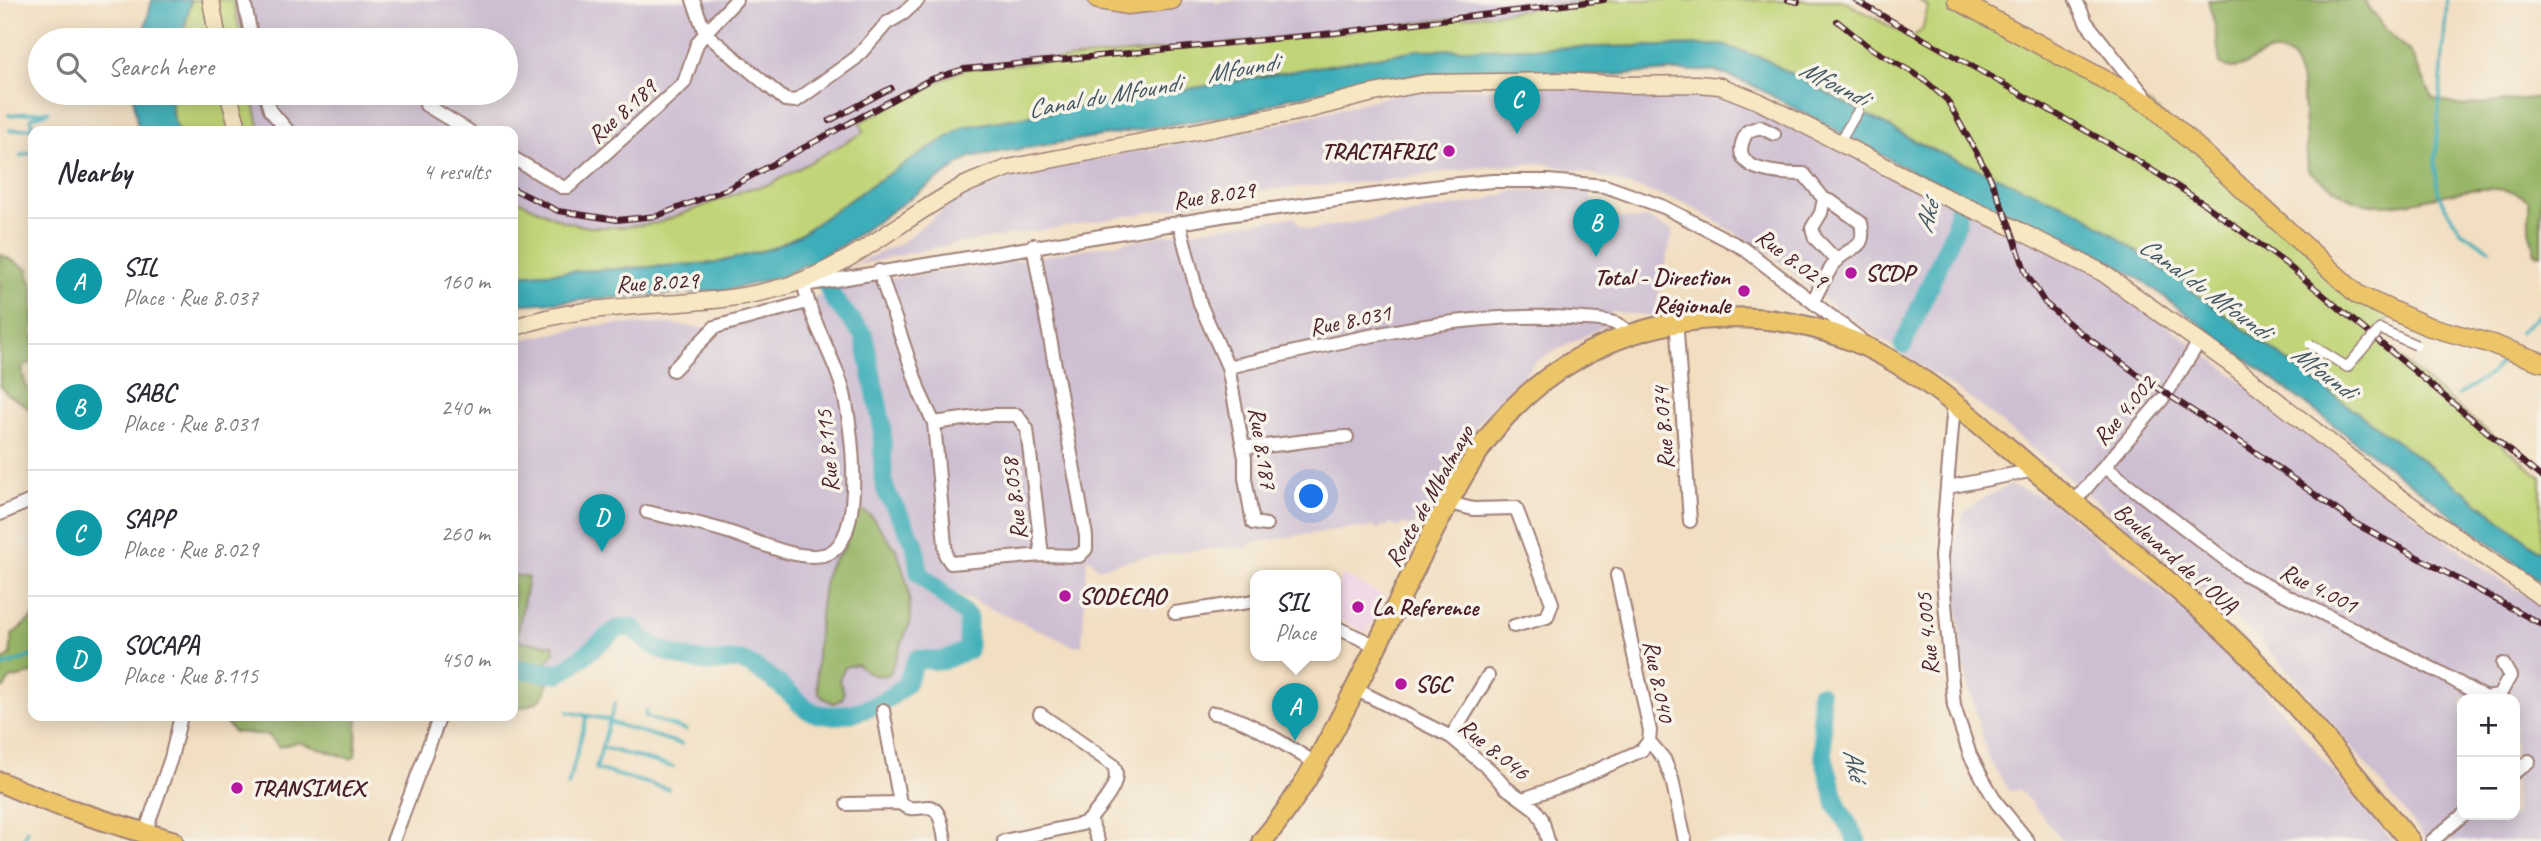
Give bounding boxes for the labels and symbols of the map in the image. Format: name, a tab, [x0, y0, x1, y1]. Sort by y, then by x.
water label: Mfoundi	[1204, 44, 1286, 91]
water label: Mfoundi	[1794, 52, 1879, 117]
water label: Canal du Mfoundi	[1025, 65, 1189, 126]
street label: Rue 8.189	[581, 71, 664, 150]
pin: C	[1494, 76, 1540, 134]
place label: TRACTAFRIC	[1321, 136, 1439, 166]
marker: TRACTAFRIC	[1441, 143, 1457, 159]
street label: Rue 8.029	[1171, 174, 1259, 216]
water label: Aké	[1907, 190, 1949, 236]
pin: B	[1573, 199, 1619, 257]
street label: Rue 8.029	[1750, 221, 1836, 296]
water label: Canal du Mfoundi	[2133, 229, 2282, 350]
place label: SCDP	[1865, 258, 1918, 288]
place label: Total - Direction Régionale	[1594, 262, 1732, 320]
street label: Rue 8.029	[615, 265, 701, 299]
marker: SCDP	[1843, 265, 1859, 281]
marker: Total - Direction Régionale	[1736, 283, 1752, 299]
street label: Rue 8.031	[1307, 297, 1395, 343]
water label: Mfoundi	[2285, 337, 2368, 411]
street label: Rue 4.002	[2086, 367, 2163, 451]
street label: Rue 8.074	[1645, 384, 1681, 470]
street label: Rue 8.187	[1242, 405, 1284, 492]
street label: Rue 8.115	[808, 407, 846, 493]
street label: Route de Mbalmayo	[1378, 419, 1481, 572]
street label: Rue 8.058	[994, 454, 1034, 542]
your location	[1294, 479, 1328, 513]
pin: D	[579, 494, 625, 552]
street label: Boulevard de l' OUA	[2108, 496, 2245, 621]
street label: Rue 4.001	[2275, 556, 2364, 621]
place label: SODECAO	[1079, 581, 1168, 611]
marker: SODECAO	[1057, 588, 1073, 604]
street label: Rue 4.005	[1908, 590, 1946, 676]
place label: La Reference	[1372, 592, 1480, 622]
marker: La Reference	[1350, 599, 1366, 615]
street label: Rue 8.040	[1636, 638, 1682, 727]
place label: SGC	[1415, 669, 1454, 699]
marker: SGC	[1393, 676, 1409, 692]
pin: A	[1272, 683, 1318, 741]
street label: Rue 8.046	[1452, 711, 1536, 787]
water label: Aké	[1835, 745, 1876, 790]
place label: TRANSIMEX	[251, 773, 369, 803]
marker: TRANSIMEX	[229, 780, 245, 796]

